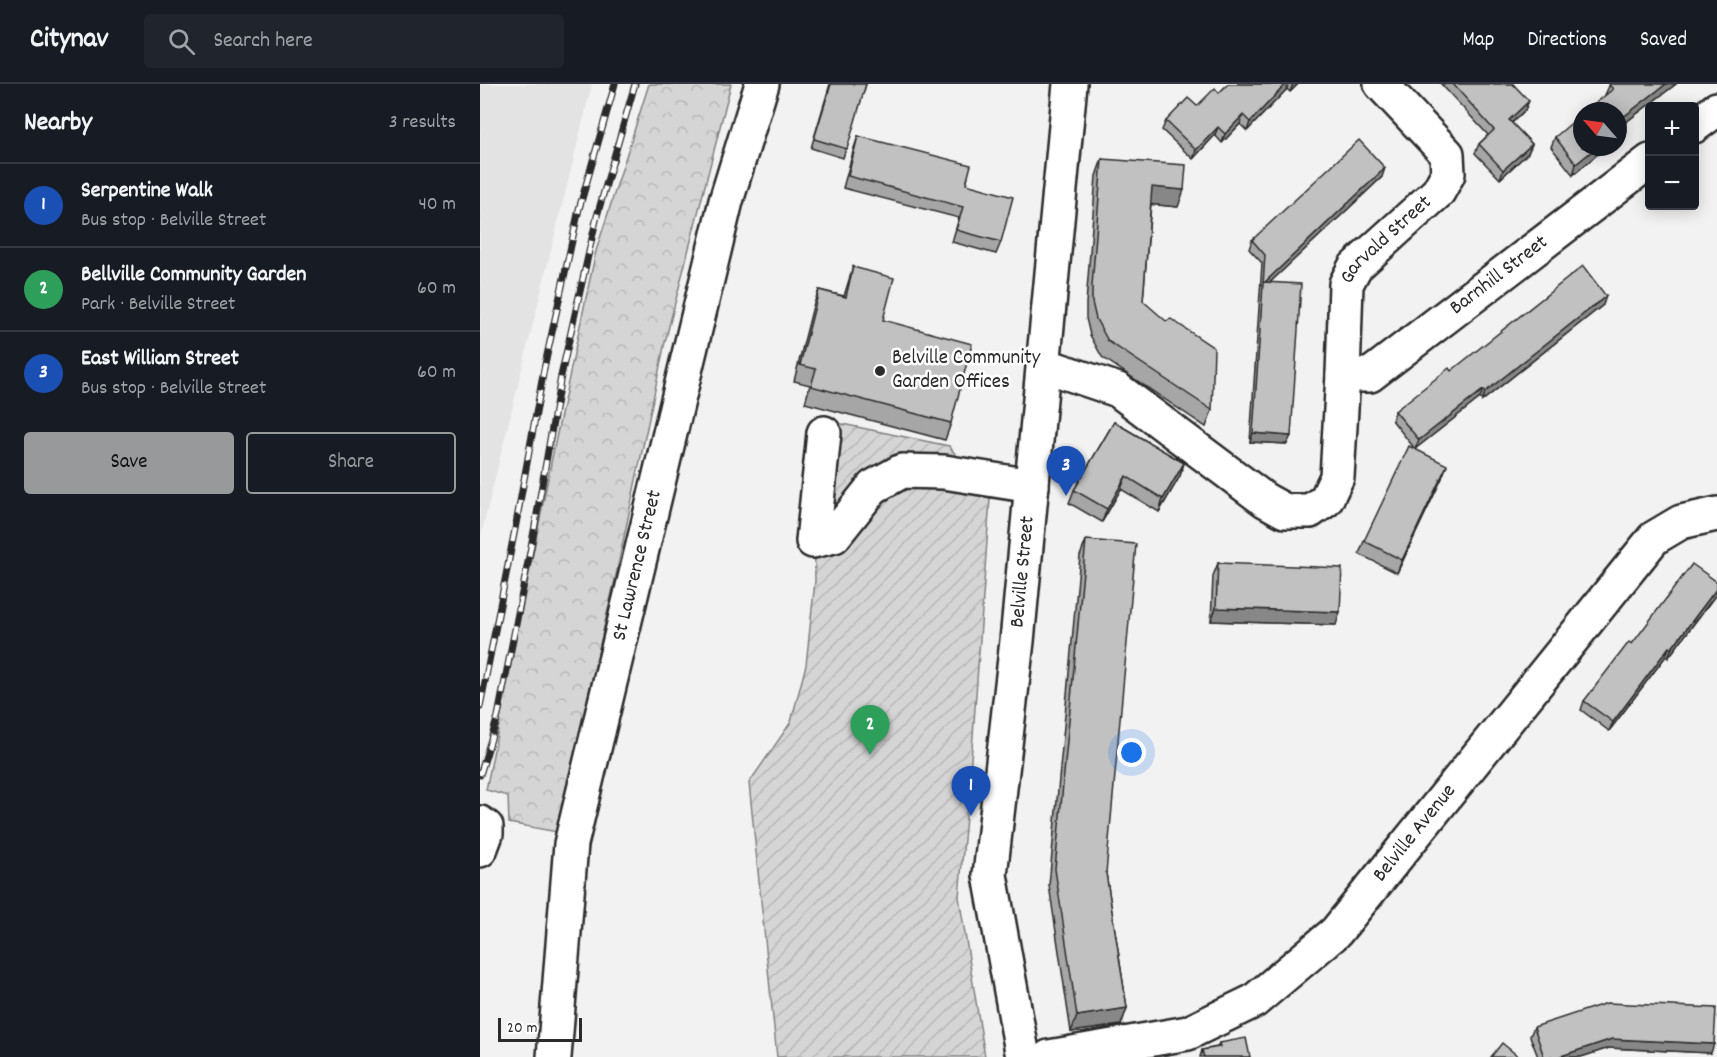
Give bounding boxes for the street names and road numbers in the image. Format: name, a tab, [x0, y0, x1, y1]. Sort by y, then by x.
street label: Garvald Street	[1333, 189, 1439, 290]
street label: Barnhill Street	[1444, 229, 1555, 323]
street label: St Lawrence Street	[605, 487, 671, 644]
street label: Belville Street	[1003, 514, 1044, 629]
street label: Belville Avenue	[1367, 778, 1464, 889]

